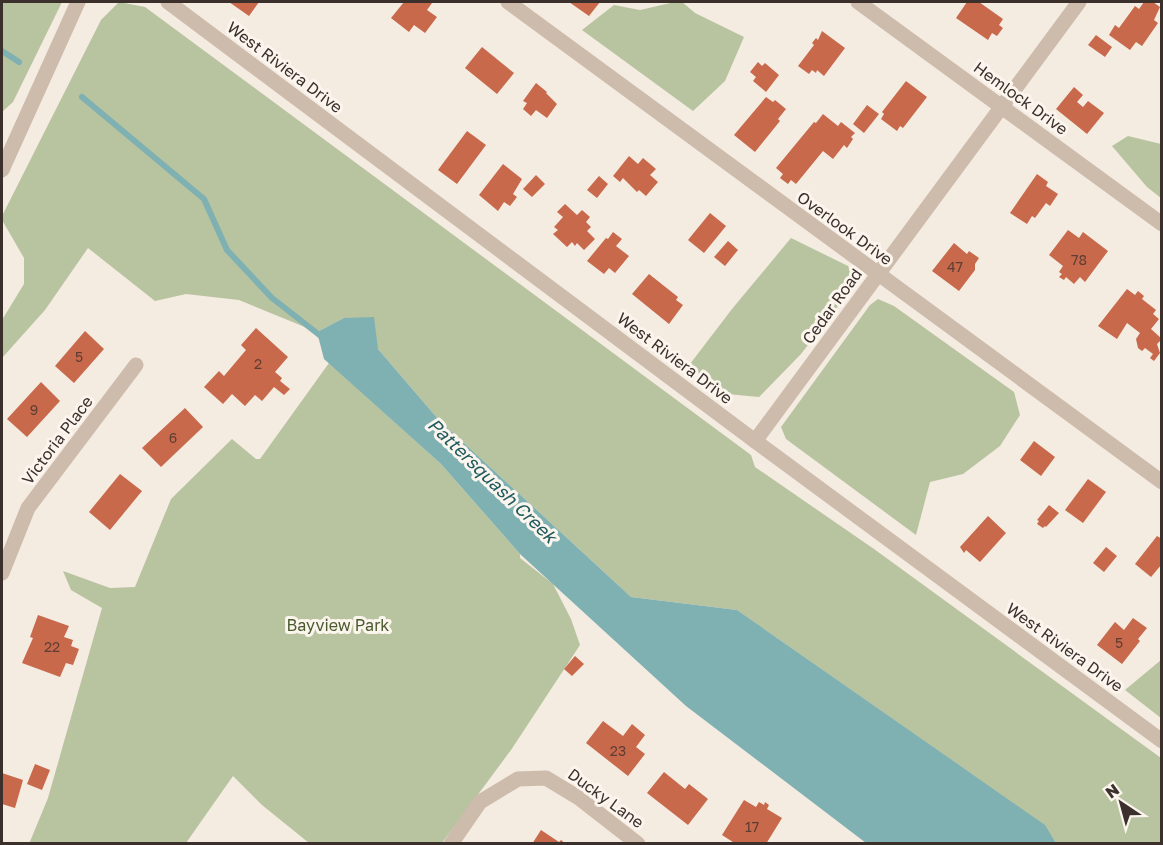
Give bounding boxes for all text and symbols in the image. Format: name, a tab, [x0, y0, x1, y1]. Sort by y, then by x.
street label: West Riviera Drive	[223, 17, 347, 117]
street label: Hemlock Drive	[970, 57, 1072, 139]
street label: Overlook Drive	[793, 187, 897, 269]
house number: 78	[1071, 251, 1087, 268]
house number: 47	[947, 258, 963, 275]
street label: Cedar Road	[798, 264, 866, 348]
street label: West Riviera Drive	[613, 308, 737, 408]
house number: 5	[75, 348, 83, 365]
house number: 2	[254, 355, 262, 372]
street label: Victoria Place	[17, 392, 97, 488]
house number: 9	[30, 401, 38, 418]
water label: Pattersquash Creek	[424, 413, 563, 549]
house number: 6	[169, 429, 177, 446]
street label: West Riviera Drive	[1003, 598, 1127, 696]
park label: Bayview Park	[287, 615, 389, 635]
house number: 5	[1115, 634, 1123, 651]
house number: 22	[44, 638, 60, 655]
house number: 23	[610, 742, 626, 759]
street label: Ducky Lane	[564, 764, 648, 832]
north arrow	[1091, 773, 1151, 833]
text: N	[1101, 779, 1123, 803]
house number: 17	[745, 818, 759, 835]

